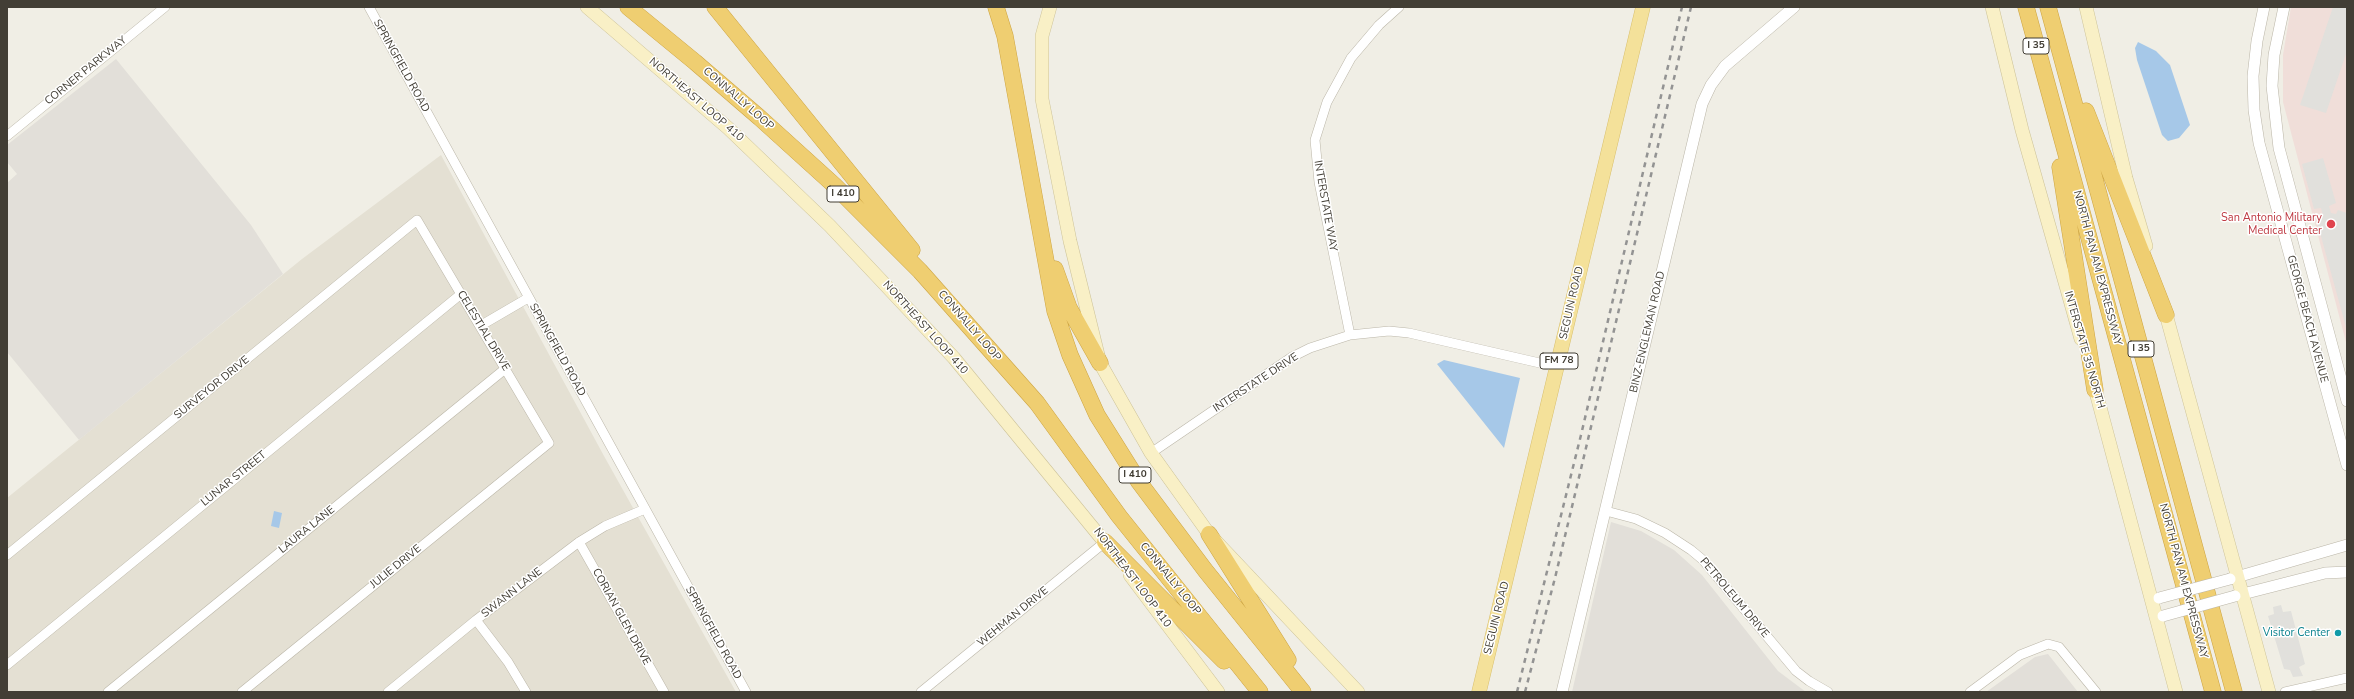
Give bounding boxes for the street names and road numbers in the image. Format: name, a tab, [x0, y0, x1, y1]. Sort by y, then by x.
street label: SPRINGFIELD ROAD	[370, 17, 432, 115]
street label: CORNER PARKWAY	[42, 34, 130, 108]
road number: I 35	[2023, 38, 2049, 54]
street label: NORTHEAST LOOP 410	[646, 55, 746, 145]
street label: CONNALLY LOOP	[700, 65, 776, 133]
street label: INTERSTATE WAY	[1311, 159, 1339, 253]
road number: I 410	[827, 186, 859, 202]
street label: NORTH PAN AM EXPRESSWAY	[2070, 189, 2124, 347]
street label: GEORGE BEACH AVENUE	[2284, 254, 2330, 384]
street label: SEGUIN ROAD	[1557, 265, 1587, 341]
street label: BINZ-ENGLEMAN ROAD	[1628, 270, 1668, 394]
street label: NORTHEAST LOOP 410	[880, 279, 970, 377]
street label: CELESTIAL DRIVE	[454, 288, 512, 374]
street label: CONNALLY LOOP	[935, 288, 1003, 364]
street label: INTERSTATE 35 NORTH	[2061, 290, 2107, 410]
street label: SPRINGFIELD ROAD	[526, 301, 588, 399]
road number: I 35	[2128, 341, 2154, 357]
street label: INTERSTATE DRIVE	[1211, 350, 1301, 416]
road number: FM 78	[1540, 353, 1578, 369]
street label: SURVEYOR DRIVE	[172, 354, 252, 422]
street label: LUNAR STREET	[199, 449, 269, 509]
road number: I 410	[1119, 467, 1151, 483]
street label: NORTH PAN AM EXPRESSWAY	[2156, 502, 2210, 660]
street label: LAURA LANE	[276, 503, 338, 557]
street label: NORTHEAST LOOP 410	[1090, 526, 1174, 630]
street label: CONNALLY LOOP	[1137, 540, 1203, 618]
street label: JULIE DRIVE	[368, 542, 424, 592]
street label: PETROLEUM DRIVE	[1697, 555, 1771, 641]
street label: SWANN LANE	[479, 565, 545, 621]
street label: CORIAN GLEN DRIVE	[589, 566, 653, 668]
street label: SEGUIN ROAD	[1482, 580, 1512, 656]
street label: SPRINGFIELD ROAD	[682, 584, 744, 682]
street label: WEHMAN DRIVE	[975, 584, 1051, 650]

